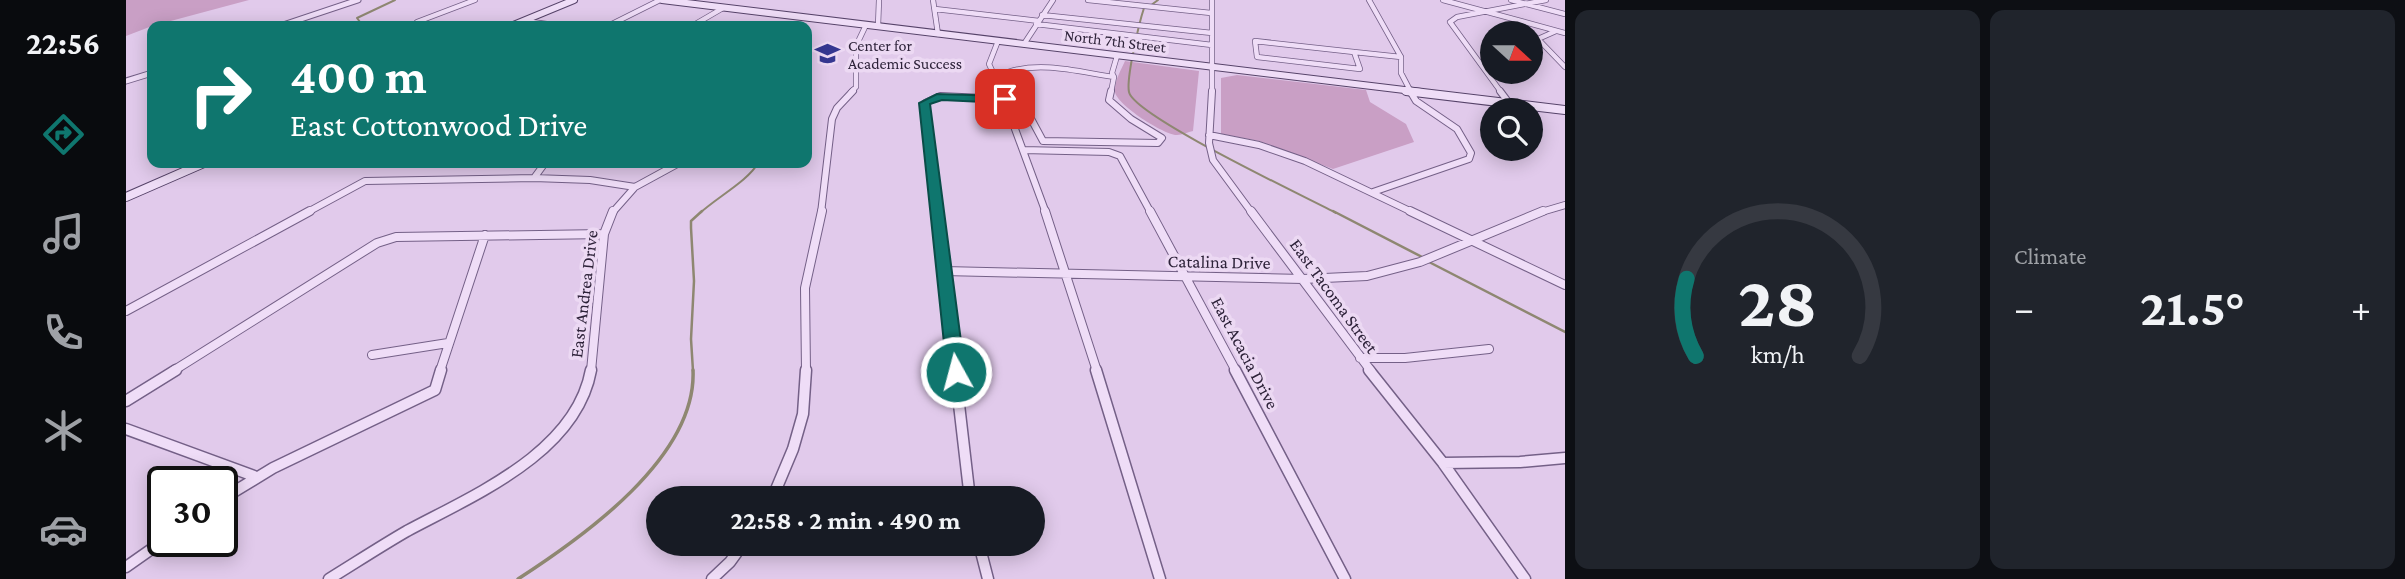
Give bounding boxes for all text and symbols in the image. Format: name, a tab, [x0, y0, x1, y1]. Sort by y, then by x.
north arrow	[1480, 21, 1544, 84]
map controls	[1480, 21, 1543, 161]
text: 22:56	[26, 25, 100, 61]
street label: North 7th Street	[1063, 26, 1168, 56]
place label: Center for Academic Success	[848, 37, 962, 72]
school or university icon: Center for Academic Success	[814, 40, 842, 68]
icon: right	[175, 49, 266, 140]
text: 400 m	[290, 49, 427, 104]
pin	[975, 69, 1035, 129]
icon: arrive	[986, 80, 1024, 118]
button: search	[1480, 98, 1543, 161]
text: East Cottonwood Drive	[290, 107, 587, 143]
icon: directions	[39, 110, 88, 159]
icon: music	[39, 209, 88, 258]
street label: East Andrea Drive	[566, 229, 602, 359]
street label: East Tacoma Street	[1286, 235, 1383, 358]
text: Climate	[2014, 243, 2086, 269]
street label: Catalina Drive	[1167, 251, 1271, 273]
text: 28	[1738, 261, 1817, 342]
text: 21.5°	[2140, 278, 2245, 336]
text: −	[2014, 287, 2034, 329]
text: +	[2351, 287, 2371, 329]
street label: East Acacia Drive	[1207, 294, 1283, 412]
icon: phone	[39, 308, 88, 357]
position arrow	[919, 335, 993, 409]
text: km/h	[1751, 340, 1804, 367]
icon: climate	[39, 406, 88, 455]
speed limit sign: 30	[147, 466, 238, 557]
icon: car	[39, 505, 88, 554]
text: 22:58 · 2 min · 490 m	[730, 506, 961, 535]

